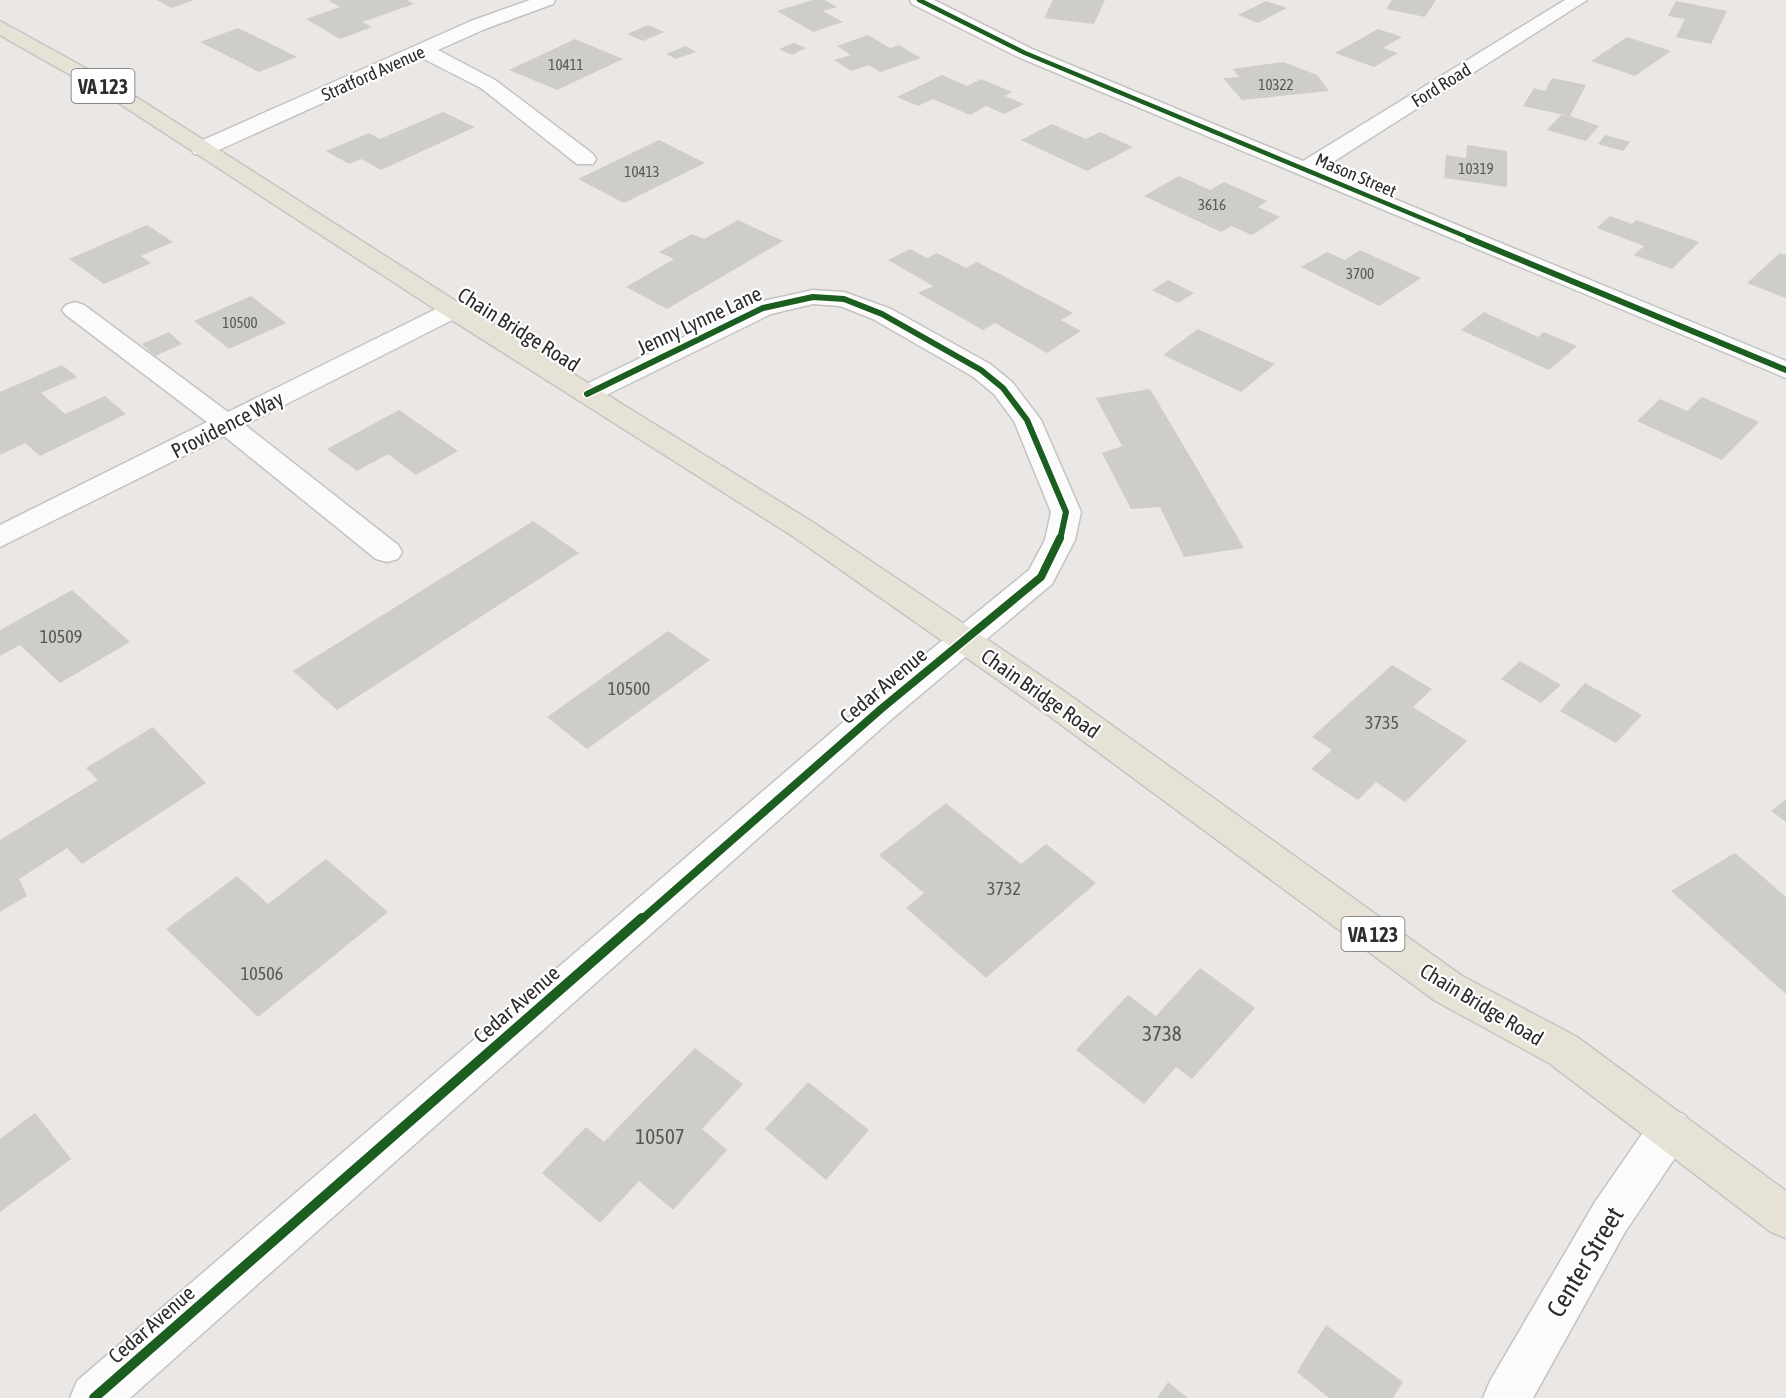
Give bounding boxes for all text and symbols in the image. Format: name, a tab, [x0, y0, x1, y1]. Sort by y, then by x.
street label: Stratford Avenue	[318, 41, 428, 105]
house number: 10411	[548, 56, 584, 73]
street label: Ford Road	[1407, 59, 1475, 111]
road number: VA 123	[72, 69, 134, 103]
house number: 10322	[1258, 76, 1294, 93]
street label: Mason Street	[1312, 149, 1400, 201]
house number: 10319	[1458, 160, 1494, 177]
house number: 10413	[624, 163, 660, 180]
house number: 3616	[1198, 196, 1226, 213]
house number: 3700	[1346, 265, 1374, 282]
street label: Jenny Lynne Lane	[633, 281, 765, 359]
street label: Chain Bridge Road	[454, 282, 584, 376]
house number: 10500	[222, 314, 258, 331]
street label: Providence Way	[167, 385, 287, 462]
house number: 10509	[40, 626, 82, 647]
street label: Cedar Avenue	[835, 642, 931, 728]
street label: Chain Bridge Road	[977, 643, 1105, 743]
house number: 10500	[608, 678, 650, 699]
house number: 3735	[1365, 712, 1399, 733]
house number: 3732	[987, 878, 1021, 899]
road number: VA 123	[1342, 917, 1404, 951]
street label: Chain Bridge Road	[1416, 958, 1548, 1050]
street label: Cedar Avenue	[468, 960, 564, 1048]
house number: 10506	[241, 963, 283, 984]
house number: 3738	[1142, 1021, 1182, 1045]
house number: 10507	[635, 1124, 685, 1148]
street label: Center Street	[1540, 1201, 1630, 1323]
street label: Cedar Avenue	[103, 1280, 199, 1368]

